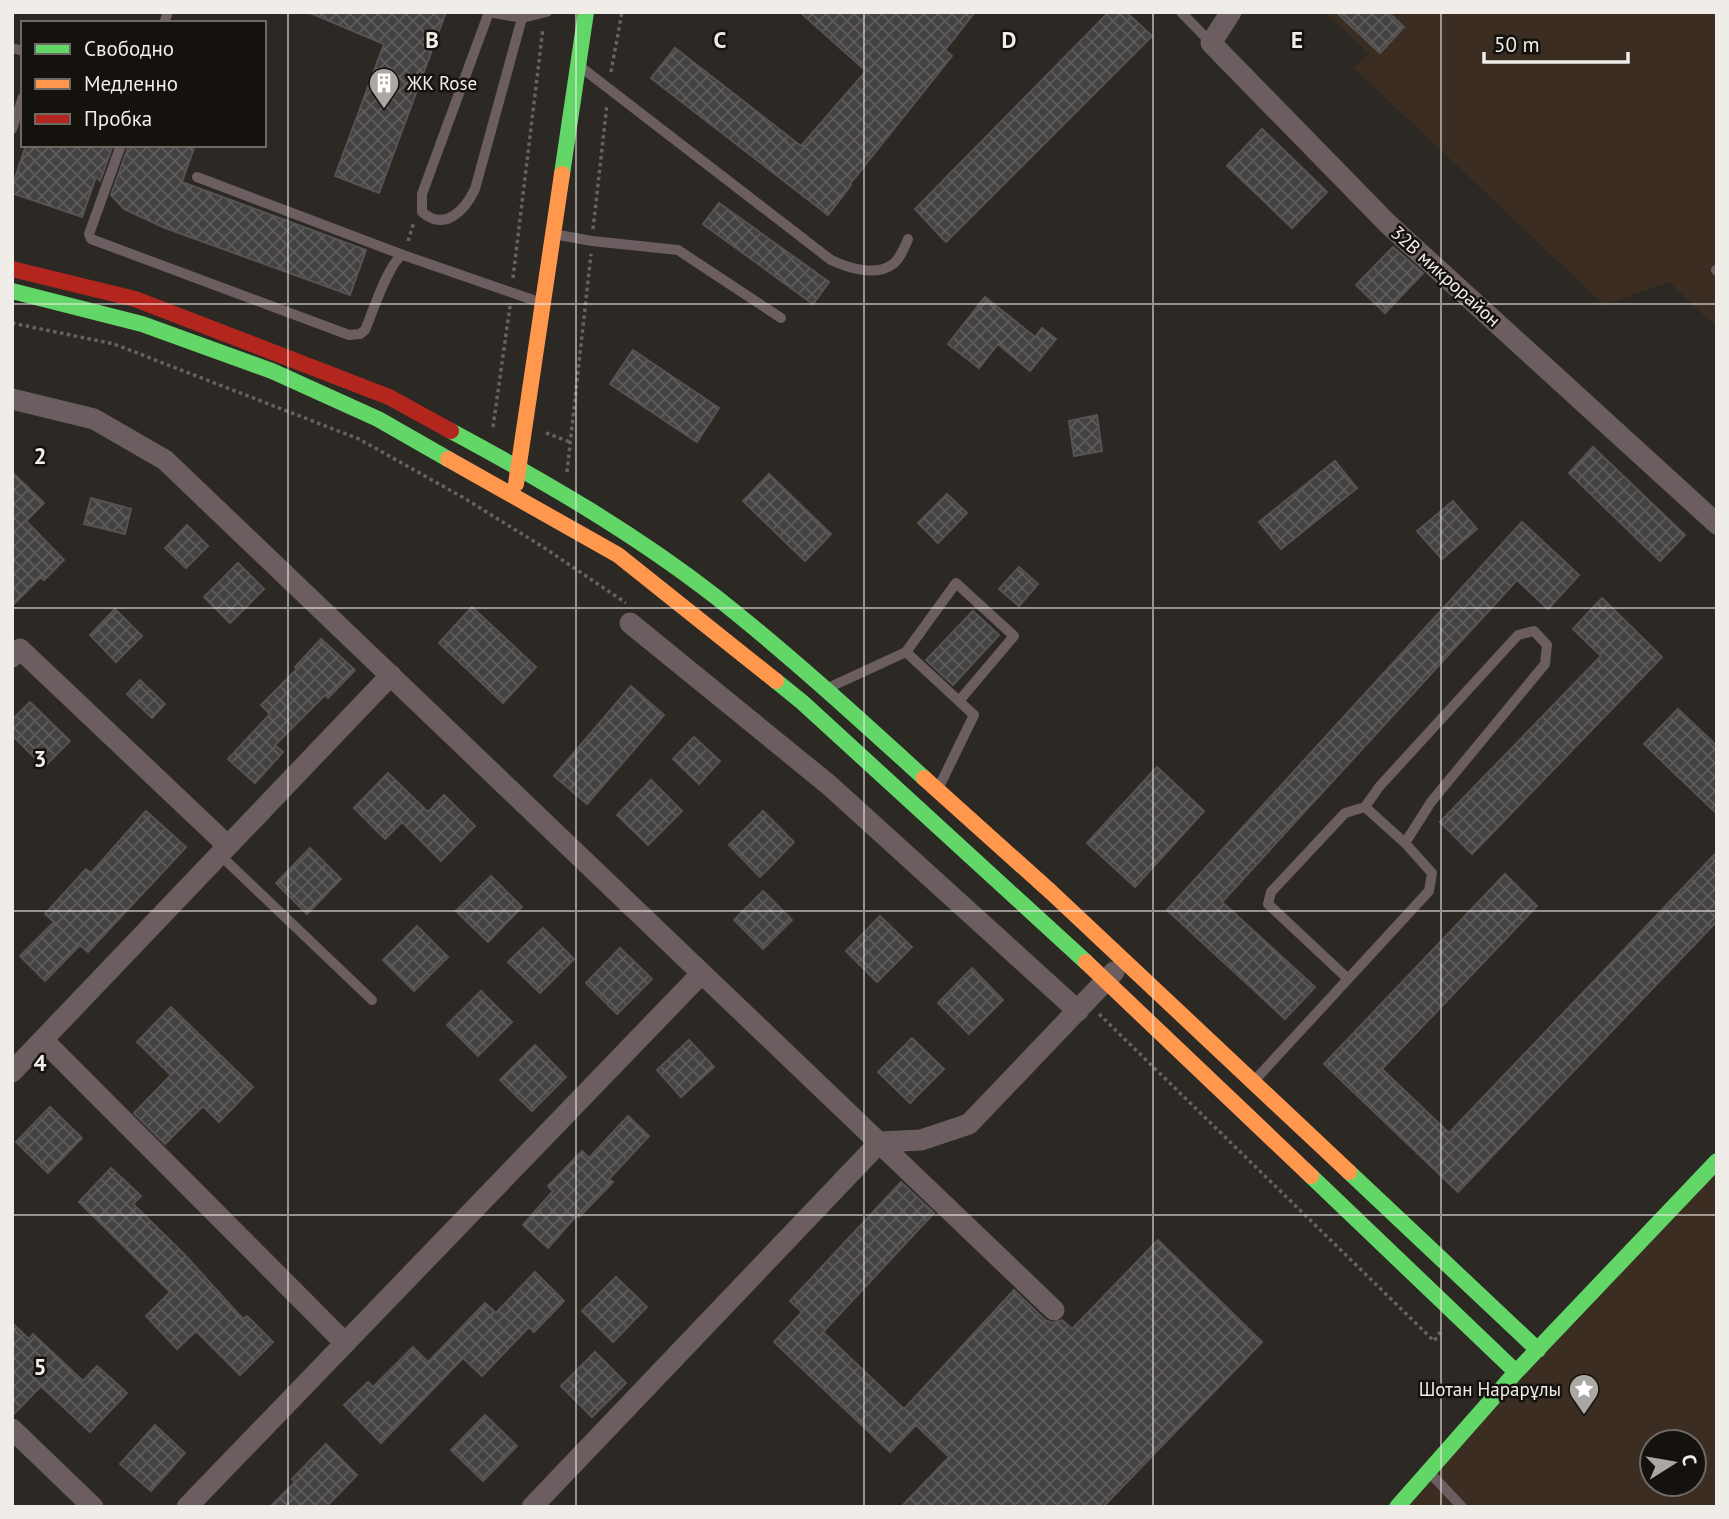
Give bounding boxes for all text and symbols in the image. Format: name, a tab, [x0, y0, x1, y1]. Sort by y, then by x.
legend	[21, 21, 266, 147]
scale bar	[1484, 21, 1628, 65]
text: B	[425, 25, 439, 54]
text: C	[714, 25, 727, 54]
text: D	[1002, 25, 1016, 54]
text: E	[1291, 25, 1303, 54]
text: 50 m	[1494, 31, 1540, 58]
text: Свободно	[84, 35, 174, 62]
building icon: ЖК Rose	[367, 66, 401, 110]
text: Медленно	[84, 70, 178, 97]
place label: ЖК Rose	[406, 71, 477, 95]
text: Пробка	[84, 105, 152, 132]
street label: 32В микрорайон	[1386, 220, 1506, 332]
text: 2	[33, 441, 47, 470]
text: 3	[33, 744, 47, 773]
text: 4	[33, 1048, 47, 1077]
text: 5	[33, 1352, 47, 1381]
place icon: Шотан Нарарұлы	[1567, 1372, 1601, 1416]
place label: Шотан Нарарұлы	[1419, 1377, 1561, 1401]
north arrow	[1638, 1428, 1708, 1498]
text: С	[1677, 1452, 1703, 1468]

